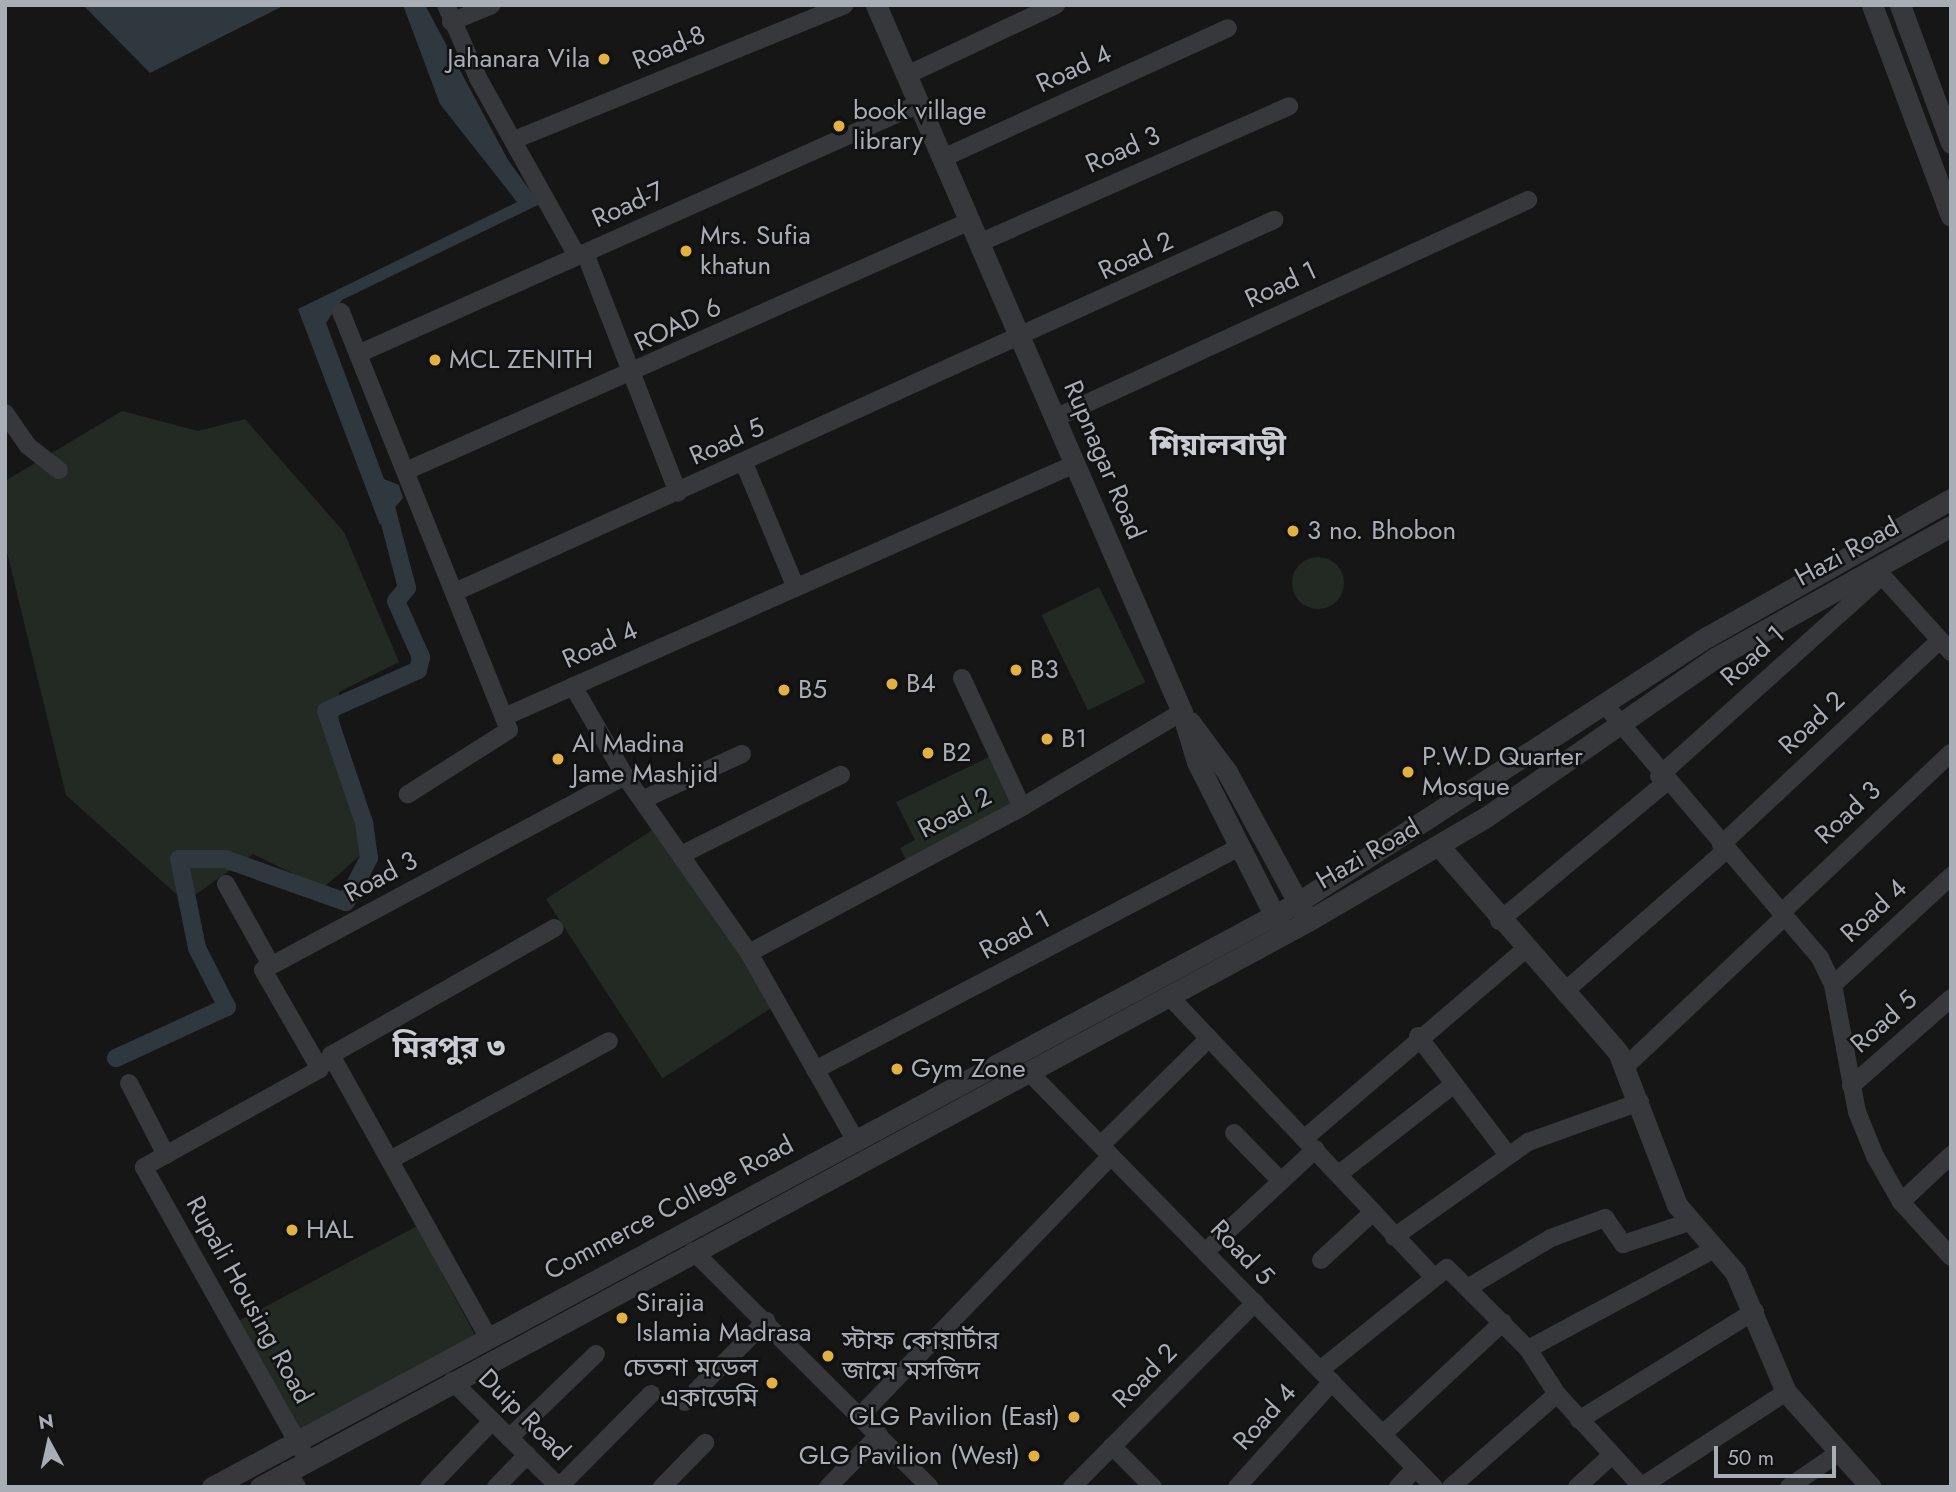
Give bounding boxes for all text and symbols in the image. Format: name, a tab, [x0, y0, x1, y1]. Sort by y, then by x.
street label: Road-8	[628, 19, 710, 77]
street label: Road 4	[1032, 38, 1116, 100]
place label: Jahanara Vila	[447, 43, 590, 75]
marker: Jahanara Vila	[596, 51, 612, 67]
place label: book village library	[853, 95, 986, 156]
marker: book village library	[831, 118, 847, 134]
street label: Road 3	[1081, 120, 1165, 180]
street label: Road-7	[587, 175, 669, 235]
place label: Mrs. Sufia khatun	[700, 220, 811, 282]
street label: Road 2	[1094, 225, 1178, 287]
marker: Mrs. Sufia khatun	[678, 243, 694, 259]
street label: Road 1	[1240, 255, 1322, 315]
street label: ROAD 6	[630, 291, 726, 359]
place label: MCL ZENITH	[449, 344, 593, 376]
marker: MCL ZENITH	[427, 352, 443, 368]
street label: Rupnagar Road	[1057, 376, 1151, 544]
street label: Road 5	[685, 412, 769, 472]
district label: শিয়ালবাড়ী	[1150, 427, 1286, 463]
street label: Hazi Road	[1790, 511, 1904, 593]
place label: 3 no. Bhobon	[1307, 515, 1456, 547]
marker: 3 no. Bhobon	[1285, 523, 1301, 539]
street label: Road 4	[558, 615, 642, 675]
street label: Road 1	[1714, 619, 1792, 693]
place label: B3	[1030, 654, 1059, 686]
marker: B3	[1008, 662, 1024, 678]
place label: B4	[906, 668, 936, 700]
place label: B5	[798, 674, 827, 706]
marker: B4	[884, 676, 900, 692]
marker: B5	[776, 682, 792, 698]
street label: Road 2	[1773, 685, 1851, 761]
place label: B1	[1061, 723, 1087, 755]
place label: Al Madina Jame Mashjid	[572, 728, 718, 790]
marker: B1	[1039, 731, 1055, 747]
place label: B2	[942, 737, 971, 769]
place label: P.W.D Quarter Mosque	[1422, 741, 1583, 802]
marker: B2	[920, 745, 936, 761]
marker: Al Madina Jame Mashjid	[550, 751, 566, 767]
marker: P.W.D Quarter Mosque	[1400, 764, 1416, 780]
street label: Road 3	[1809, 775, 1887, 851]
street label: Road 2	[913, 781, 997, 845]
street label: Hazi Road	[1311, 812, 1425, 896]
street label: Road 3	[339, 845, 423, 909]
street label: Road 4	[1834, 873, 1914, 949]
street label: Road 1	[974, 903, 1056, 967]
street label: Road 5	[1844, 984, 1924, 1060]
district label: মিরপুর ৩	[393, 1029, 505, 1065]
place label: Gym Zone	[911, 1053, 1026, 1085]
marker: Gym Zone	[889, 1061, 905, 1077]
street label: Commerce College Road	[539, 1129, 799, 1287]
street label: Rupali Housing Road	[179, 1191, 319, 1409]
place label: HAL	[306, 1214, 353, 1246]
street label: Road 5	[1203, 1214, 1281, 1292]
marker: HAL	[284, 1222, 300, 1238]
place label: Sirajia Islamia Madrasa	[636, 1287, 811, 1348]
marker: Sirajia Islamia Madrasa	[614, 1310, 630, 1326]
place label: স্টাফ কোয়ার্টার জামে মসজিদ	[842, 1325, 999, 1386]
street label: Road 2	[1106, 1337, 1184, 1415]
marker: স্টাফ কোয়ার্টার জামে মসজিদ	[820, 1348, 836, 1364]
place label: চেতনা মডেল একাডেমি	[623, 1352, 758, 1414]
street label: Duip Road	[472, 1363, 576, 1467]
marker: চেতনা মডেল একাডেমি	[764, 1375, 780, 1391]
street label: Road 4	[1227, 1377, 1303, 1457]
place label: GLG Pavilion (East)	[849, 1401, 1060, 1433]
text: N	[37, 1407, 55, 1436]
north arrow	[14, 1408, 84, 1478]
marker: GLG Pavilion (East)	[1066, 1409, 1082, 1425]
scale bar	[1718, 1432, 1840, 1476]
place label: GLG Pavilion (West)	[799, 1440, 1020, 1472]
text: 50 m	[1727, 1443, 1774, 1473]
marker: GLG Pavilion (West)	[1026, 1448, 1042, 1464]

